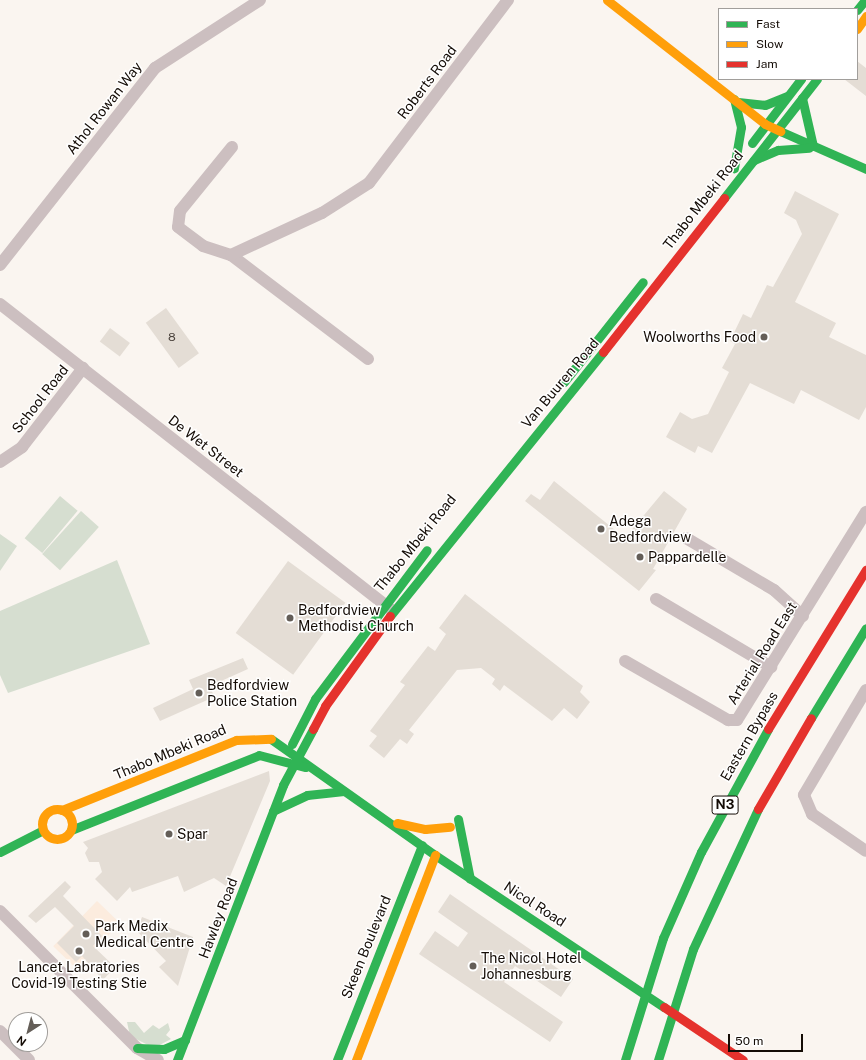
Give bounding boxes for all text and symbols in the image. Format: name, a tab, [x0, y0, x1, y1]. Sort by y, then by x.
legend	[718, 8, 858, 80]
text: Fast	[756, 17, 780, 31]
text: Slow	[756, 37, 783, 51]
street label: Roberts Road	[394, 42, 460, 122]
text: Jam	[756, 57, 778, 71]
street label: Athol Rowan Way	[63, 58, 145, 158]
street label: Thabo Mbeki Road	[659, 147, 747, 253]
place label: Woolworths Food	[643, 329, 756, 345]
house number: 8	[168, 331, 176, 345]
marker: Woolworths Food	[759, 332, 769, 342]
street label: Van Buuren Road	[518, 335, 602, 431]
street label: School Road	[8, 362, 72, 436]
street label: De Wet Street	[165, 411, 247, 481]
street label: Thabo Mbeki Road	[371, 491, 459, 595]
place label: Adega Bedfordview	[609, 513, 691, 546]
marker: Adega Bedfordview	[596, 524, 606, 534]
place label: Pappardelle	[648, 549, 726, 565]
marker: Pappardelle	[635, 552, 645, 562]
street label: Arterial Road East	[724, 599, 800, 707]
place label: Bedfordview Methodist Church	[298, 602, 414, 634]
marker: Bedfordview Methodist Church	[285, 613, 295, 623]
place label: Bedfordview Police Station	[207, 677, 297, 710]
marker: Bedfordview Police Station	[194, 688, 204, 698]
street label: Eastern Bypass	[717, 688, 781, 784]
street label: Thabo Mbeki Road	[111, 721, 229, 783]
road number: N3	[711, 794, 739, 816]
place label: Spar	[177, 826, 208, 842]
marker: Spar	[164, 829, 174, 839]
street label: Hawley Road	[195, 875, 241, 961]
street label: Nicol Road	[501, 878, 569, 930]
street label: Skeen Boulevard	[338, 893, 394, 1001]
place label: Park Medix Medical Centre	[95, 918, 194, 950]
marker: Park Medix Medical Centre	[80, 928, 92, 940]
marker: Lancet Labratories Covid-19 Testing Stie	[73, 945, 85, 957]
place label: The Nicol Hotel Johannesburg	[481, 950, 582, 982]
place label: Lancet Labratories Covid-19 Testing Stie	[11, 959, 147, 992]
marker: The Nicol Hotel Johannesburg	[468, 961, 478, 971]
north arrow	[8, 1012, 48, 1052]
scale bar	[730, 1026, 805, 1052]
text: N	[15, 1034, 29, 1048]
text: 50 m	[735, 1034, 763, 1048]

